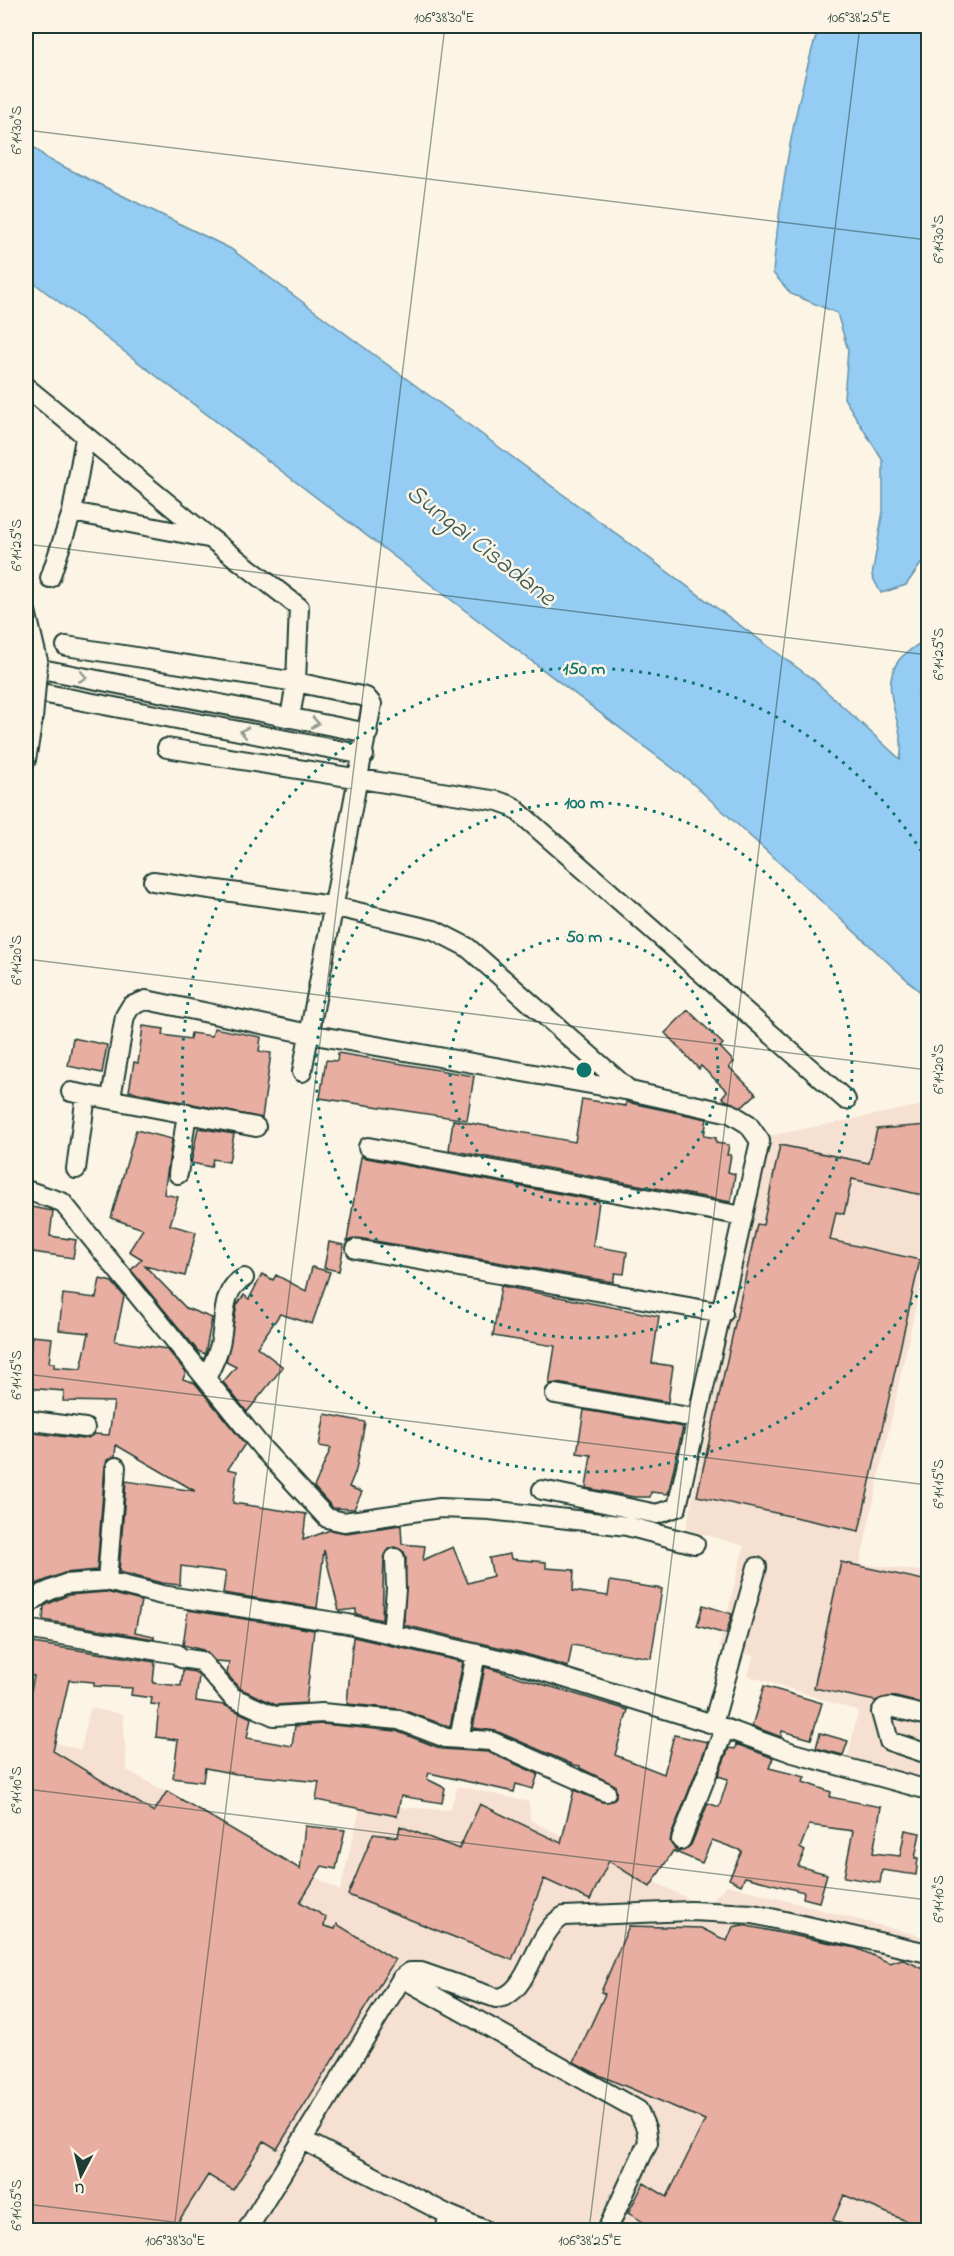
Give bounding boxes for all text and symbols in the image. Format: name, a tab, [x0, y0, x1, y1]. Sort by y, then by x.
text: 106°38'30"E	[414, 7, 474, 29]
text: 106°38'25"E	[827, 7, 891, 29]
text: 6°14'30"S	[6, 105, 28, 154]
text: 6°14'30"S	[928, 214, 950, 263]
water label: Sungai Cisadane	[397, 475, 564, 617]
text: 6°14'25"S	[6, 518, 28, 571]
text: 6°14'25"S	[928, 627, 950, 680]
text: 150 m	[563, 657, 605, 683]
one-way arrow	[78, 670, 88, 683]
one-way arrow	[310, 716, 320, 729]
one-way arrow	[240, 726, 250, 739]
text: 100 m	[564, 791, 604, 817]
text: 50 m	[566, 925, 602, 951]
text: 6°14'20"S	[6, 935, 28, 985]
text: 6°14'20"S	[928, 1044, 950, 1094]
centre of rings	[574, 1060, 594, 1080]
text: 6°14'15"S	[6, 1350, 28, 1400]
text: 6°14'15"S	[928, 1459, 950, 1509]
text: 6°14'10"S	[6, 1766, 28, 1814]
text: 6°14'10"S	[928, 1875, 950, 1923]
north arrow	[51, 2145, 111, 2205]
text: U	[73, 2175, 86, 2200]
text: 6°14'05"S	[6, 2179, 28, 2231]
text: 106°38'30"E	[145, 2230, 205, 2252]
text: 106°38'25"E	[558, 2230, 622, 2252]

